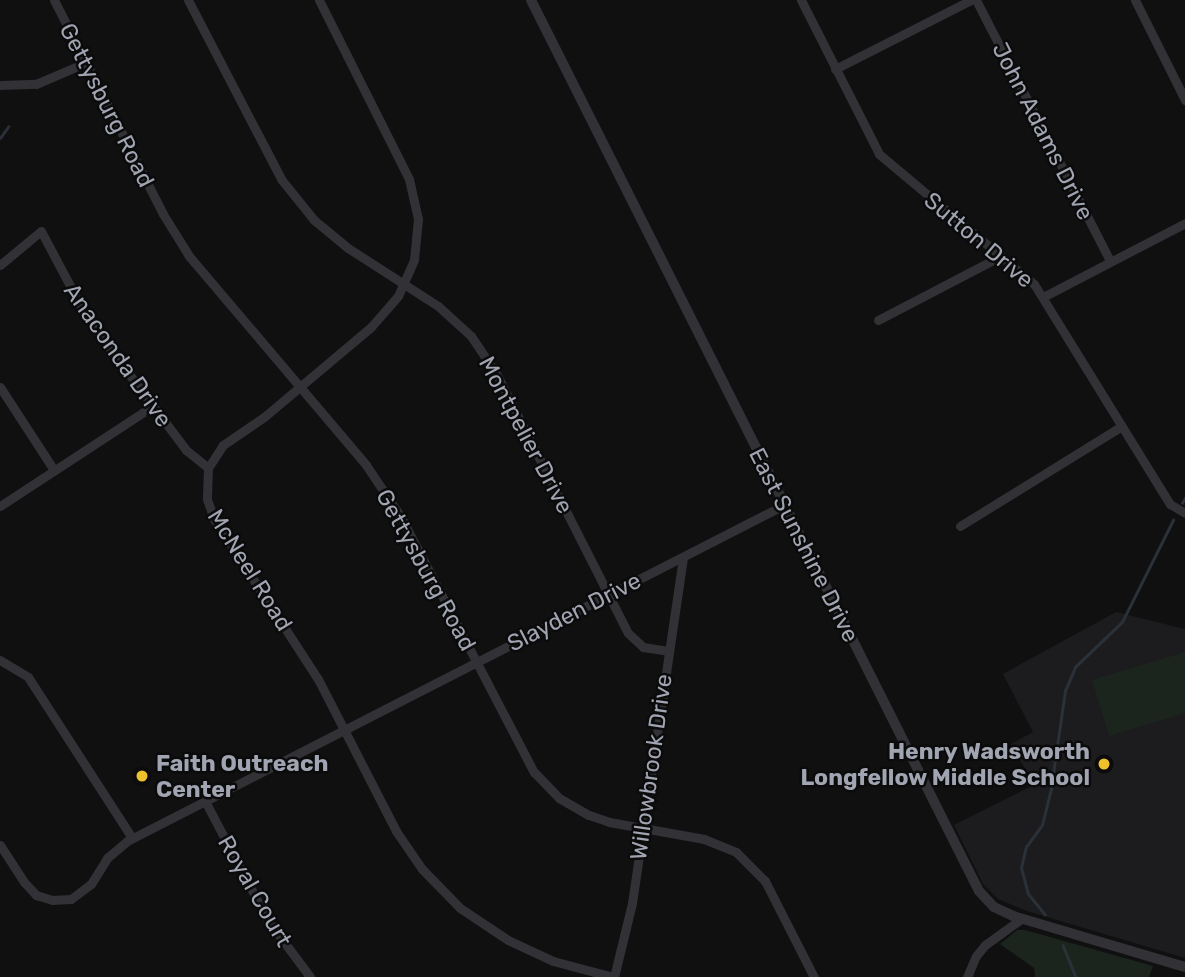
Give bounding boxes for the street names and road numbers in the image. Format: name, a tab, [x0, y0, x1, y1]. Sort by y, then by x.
street label: Gettysburg Road	[54, 18, 160, 192]
street label: John Adams Drive	[986, 37, 1100, 225]
street label: Sutton Drive	[919, 186, 1039, 294]
street label: Anaconda Drive	[58, 278, 178, 432]
street label: Montpelier Drive	[473, 351, 579, 519]
street label: East Sunshine Drive	[743, 443, 865, 647]
street label: Gettysburg Road	[370, 484, 482, 656]
street label: McNeel Road	[202, 504, 298, 636]
street label: Slayden Drive	[503, 567, 645, 657]
street label: Willowbrook Drive	[624, 672, 678, 862]
street label: Royal Court	[212, 830, 298, 952]

